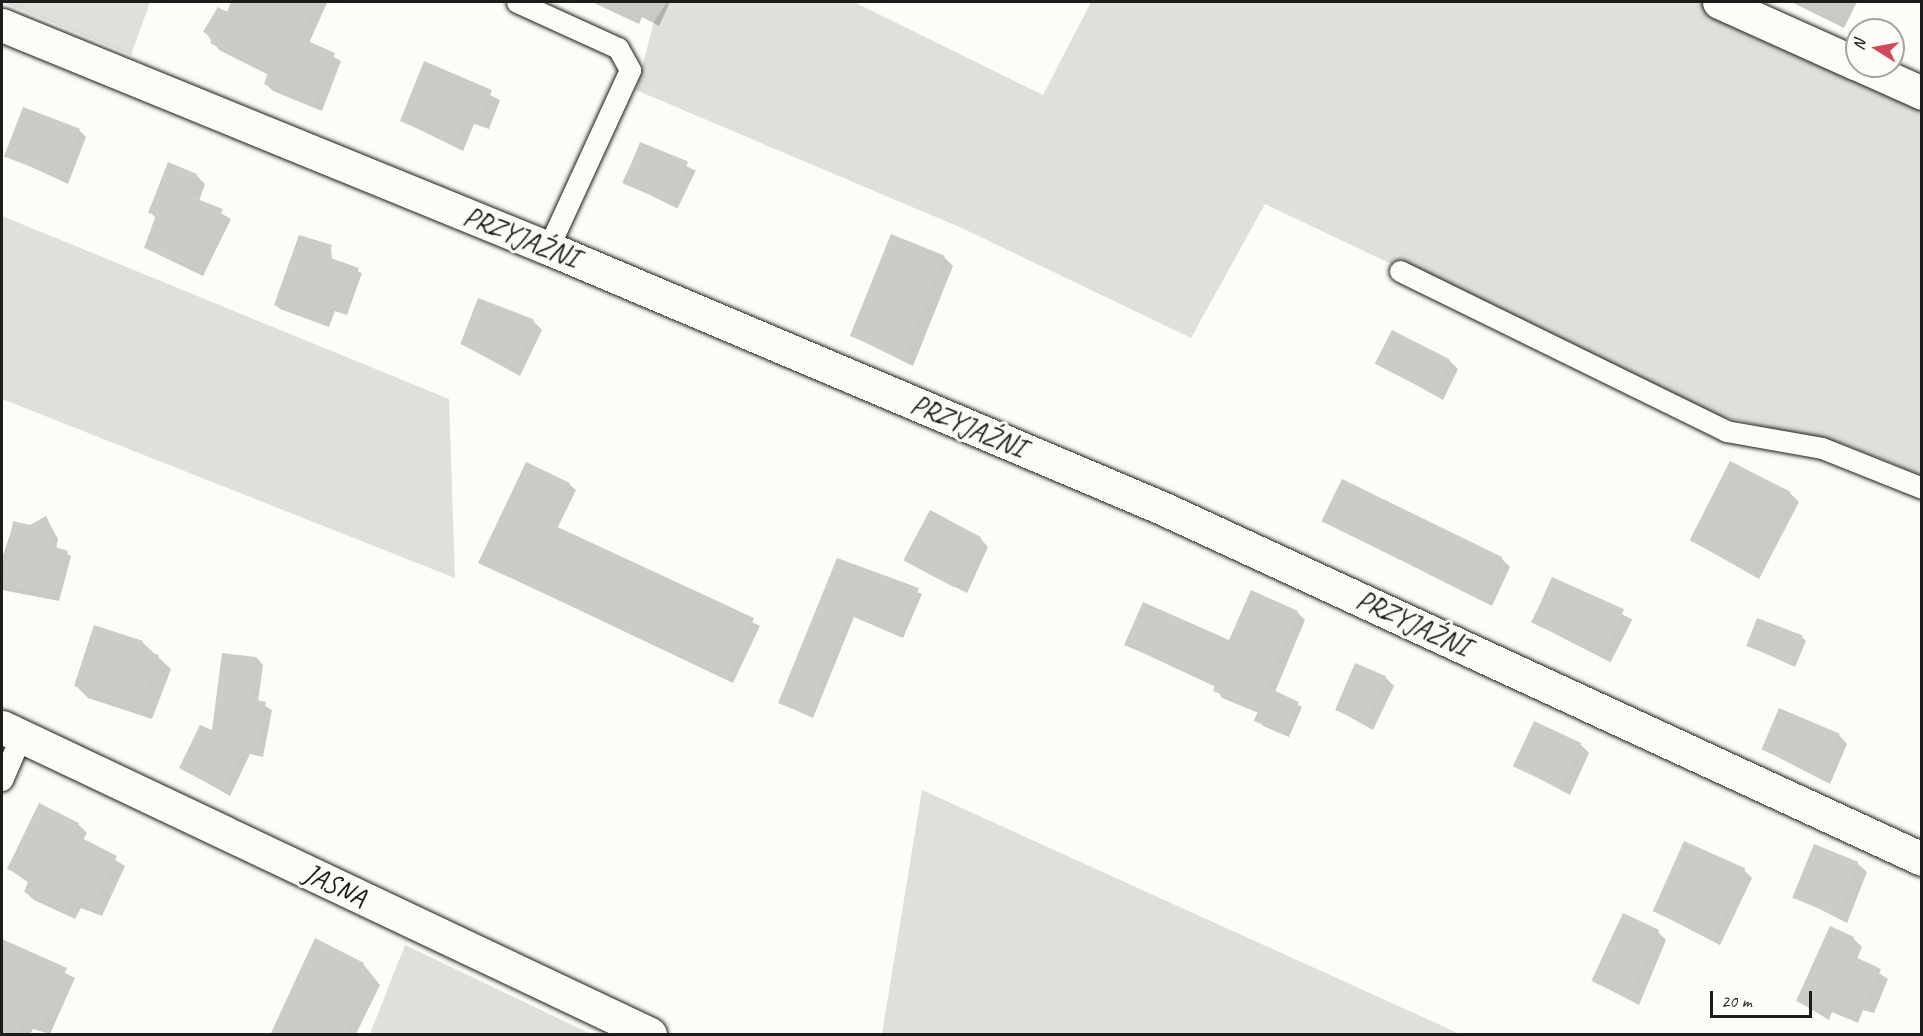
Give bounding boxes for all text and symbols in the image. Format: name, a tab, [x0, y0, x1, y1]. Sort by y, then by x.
north arrow	[1845, 18, 1905, 78]
text: N	[1849, 38, 1870, 52]
street label: PRZYJAŹNI	[459, 199, 583, 275]
street label: PRZYJAŹNI	[906, 387, 1030, 465]
street label: PRZYJAŹNI	[1351, 582, 1475, 664]
street label: JASNA	[298, 856, 372, 914]
scale bar	[1713, 979, 1815, 1017]
text: 20 m	[1721, 990, 1752, 1012]

